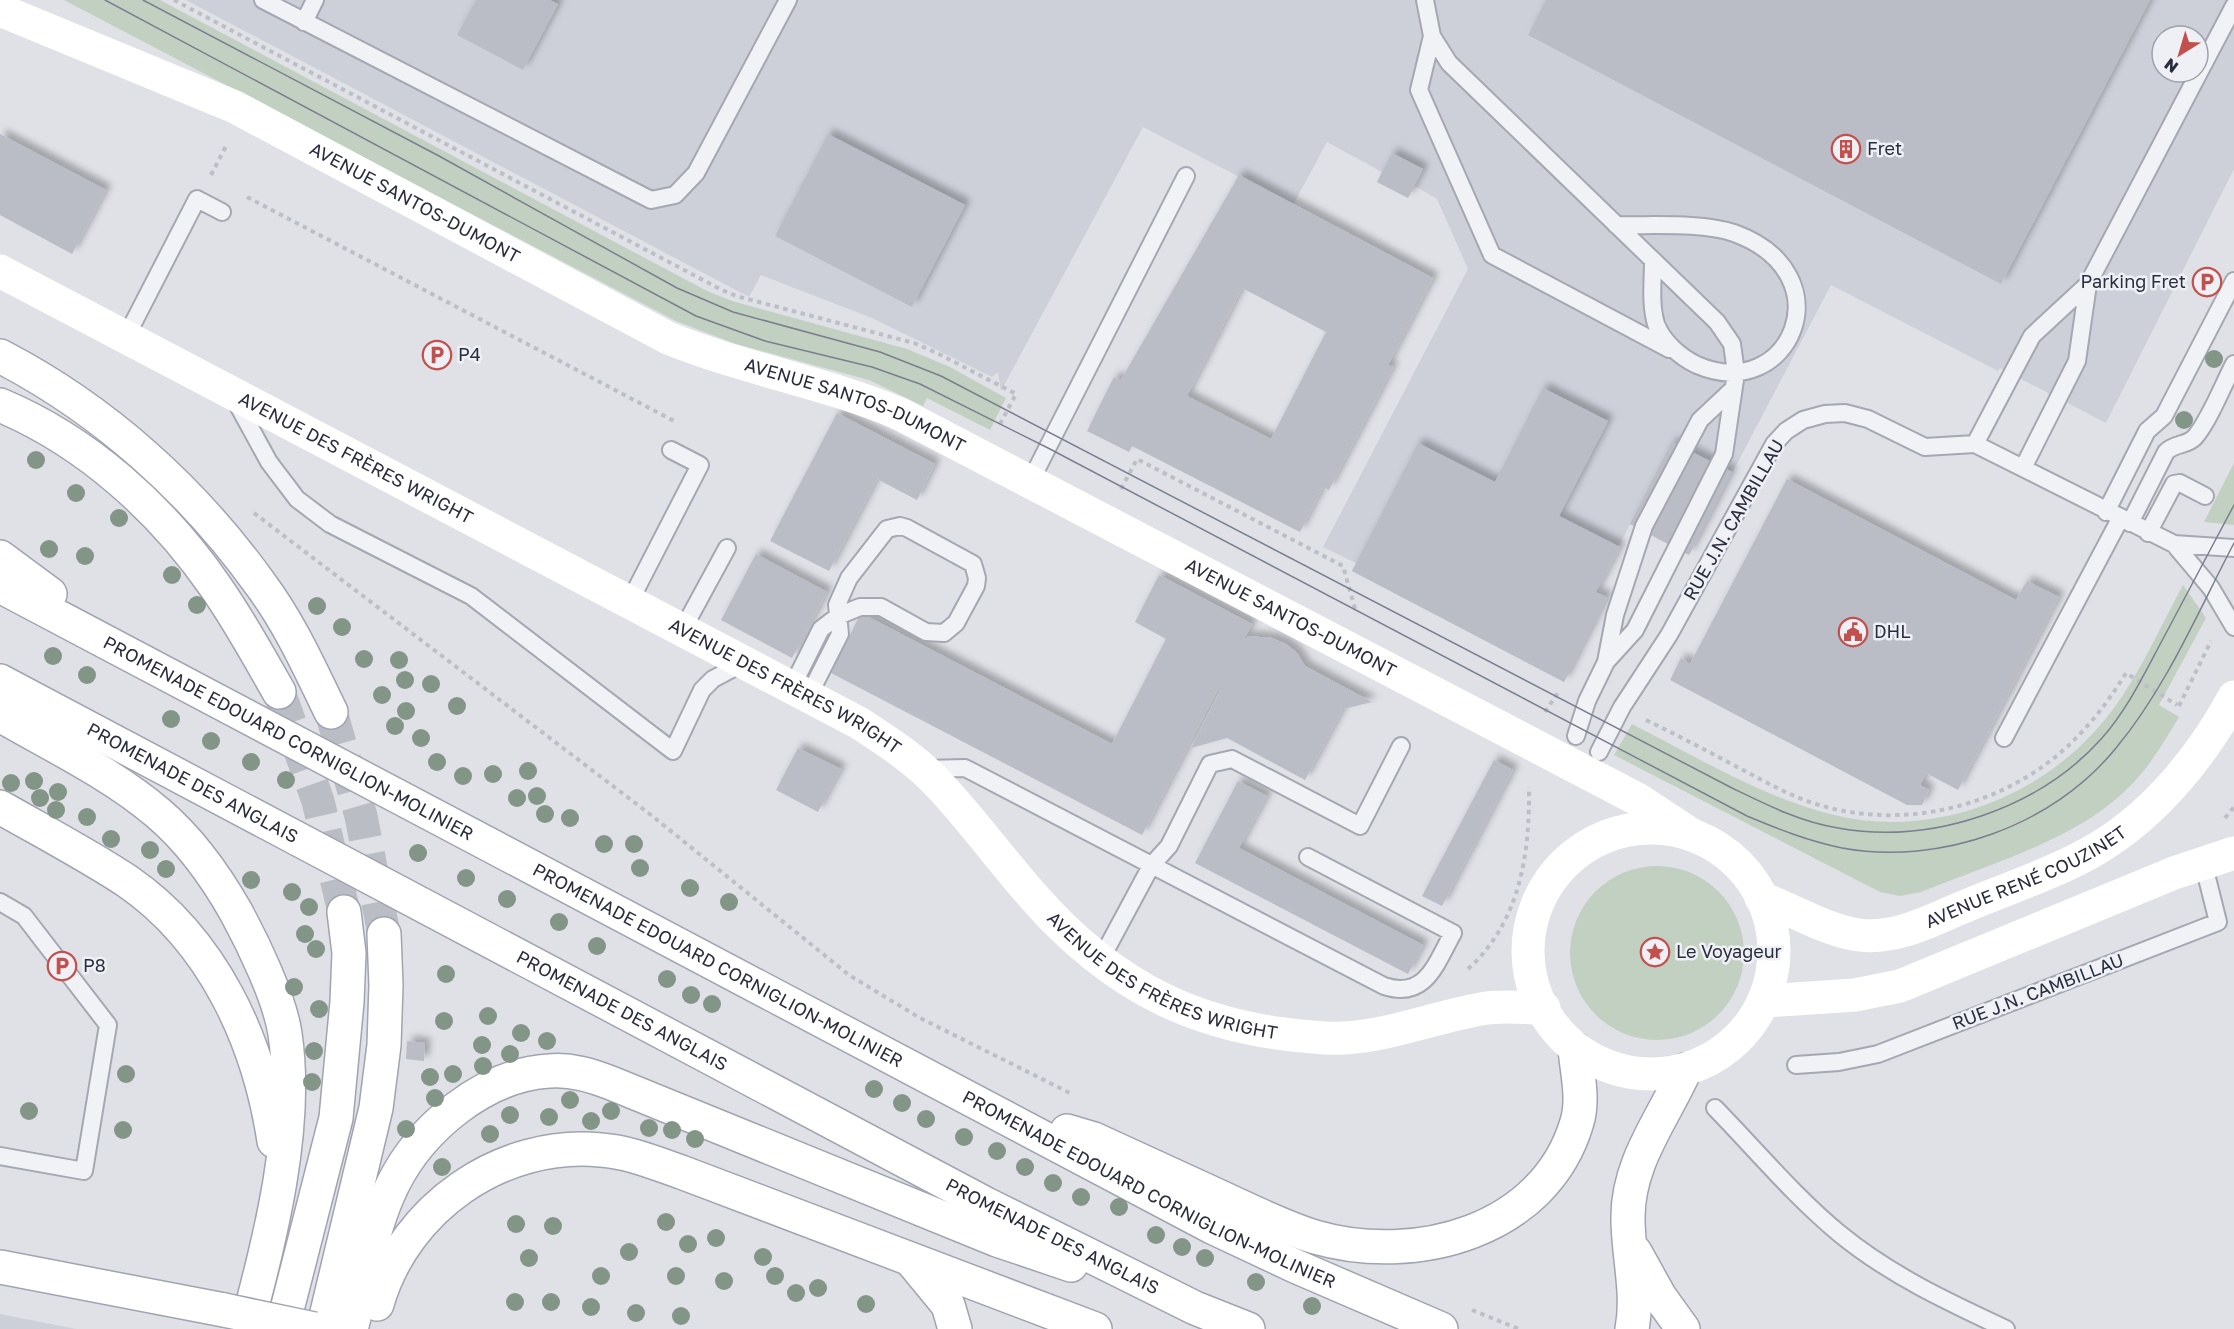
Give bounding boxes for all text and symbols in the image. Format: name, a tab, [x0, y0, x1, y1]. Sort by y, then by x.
north arrow	[2150, 24, 2210, 84]
text: N	[2160, 54, 2182, 78]
building icon: Fret	[1830, 133, 1862, 165]
street label: AVENUE SANTOS-DUMONT	[306, 137, 524, 267]
place label: Fret	[1867, 137, 1902, 159]
parking icon: Parking Fret	[2191, 266, 2223, 298]
place label: Parking Fret	[2080, 270, 2186, 292]
parking icon: P4	[421, 339, 453, 371]
place label: P4	[458, 343, 481, 365]
street label: AVENUE SANTOS-DUMONT	[742, 353, 970, 456]
street label: AVENUE DES FRÈRES WRIGHT	[235, 387, 477, 528]
street label: RUE J.N. CAMBILLAU	[1678, 435, 1788, 604]
street label: AVENUE SANTOS-DUMONT	[1182, 553, 1400, 681]
street label: AVENUE DES FRÈRES WRIGHT	[666, 613, 906, 758]
public building icon: DHL	[1837, 616, 1869, 648]
place label: DHL	[1874, 620, 1911, 642]
street label: PROMENADE EDOUARD CORNIGLION-MOLINIER	[100, 631, 477, 844]
street label: PROMENADE DES ANGLAIS	[84, 717, 302, 847]
street label: AVENUE RENÉ COUZINET	[1922, 820, 2130, 932]
street label: PROMENADE EDOUARD CORNIGLION-MOLINIER	[529, 858, 907, 1072]
street label: AVENUE DES FRÈRES WRIGHT	[1043, 907, 1279, 1043]
place icon: Le Voyageur	[1639, 936, 1671, 968]
place label: Le Voyageur	[1676, 940, 1782, 962]
street label: PROMENADE DES ANGLAIS	[513, 945, 732, 1075]
street label: RUE J.N. CAMBILLAU	[1949, 948, 2127, 1034]
parking icon: P8	[46, 950, 78, 982]
place label: P8	[83, 954, 106, 976]
street label: PROMENADE EDOUARD CORNIGLION-MOLINIER	[959, 1085, 1339, 1292]
street label: PROMENADE DES ANGLAIS	[942, 1173, 1163, 1298]

